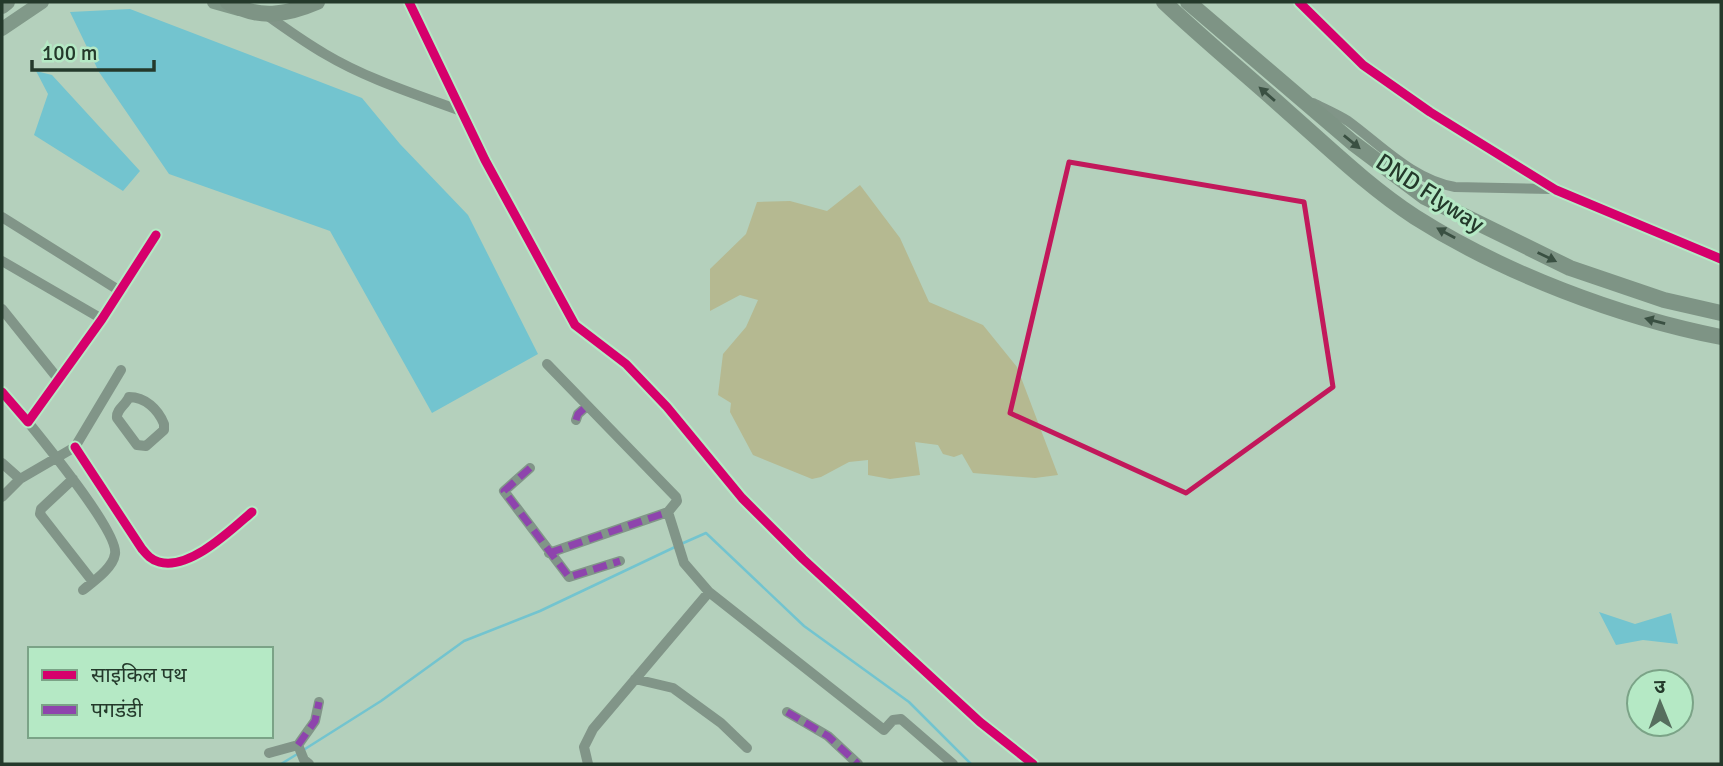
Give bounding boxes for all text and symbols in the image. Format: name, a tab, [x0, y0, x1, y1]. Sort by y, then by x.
scale bar	[32, 28, 154, 72]
text: 100 m	[42, 40, 97, 66]
one-way arrow	[1258, 86, 1276, 102]
one-way arrow	[1342, 134, 1360, 149]
street label: DND Flyway	[1370, 147, 1490, 239]
one-way arrow	[1435, 228, 1455, 240]
one-way arrow	[1537, 251, 1557, 262]
one-way arrow	[1644, 315, 1666, 326]
legend	[28, 647, 273, 738]
text: साइकिल पथ	[91, 662, 187, 688]
north arrow	[1625, 668, 1695, 738]
text: उ	[1654, 675, 1666, 699]
text: पगडंडी	[91, 697, 143, 723]

